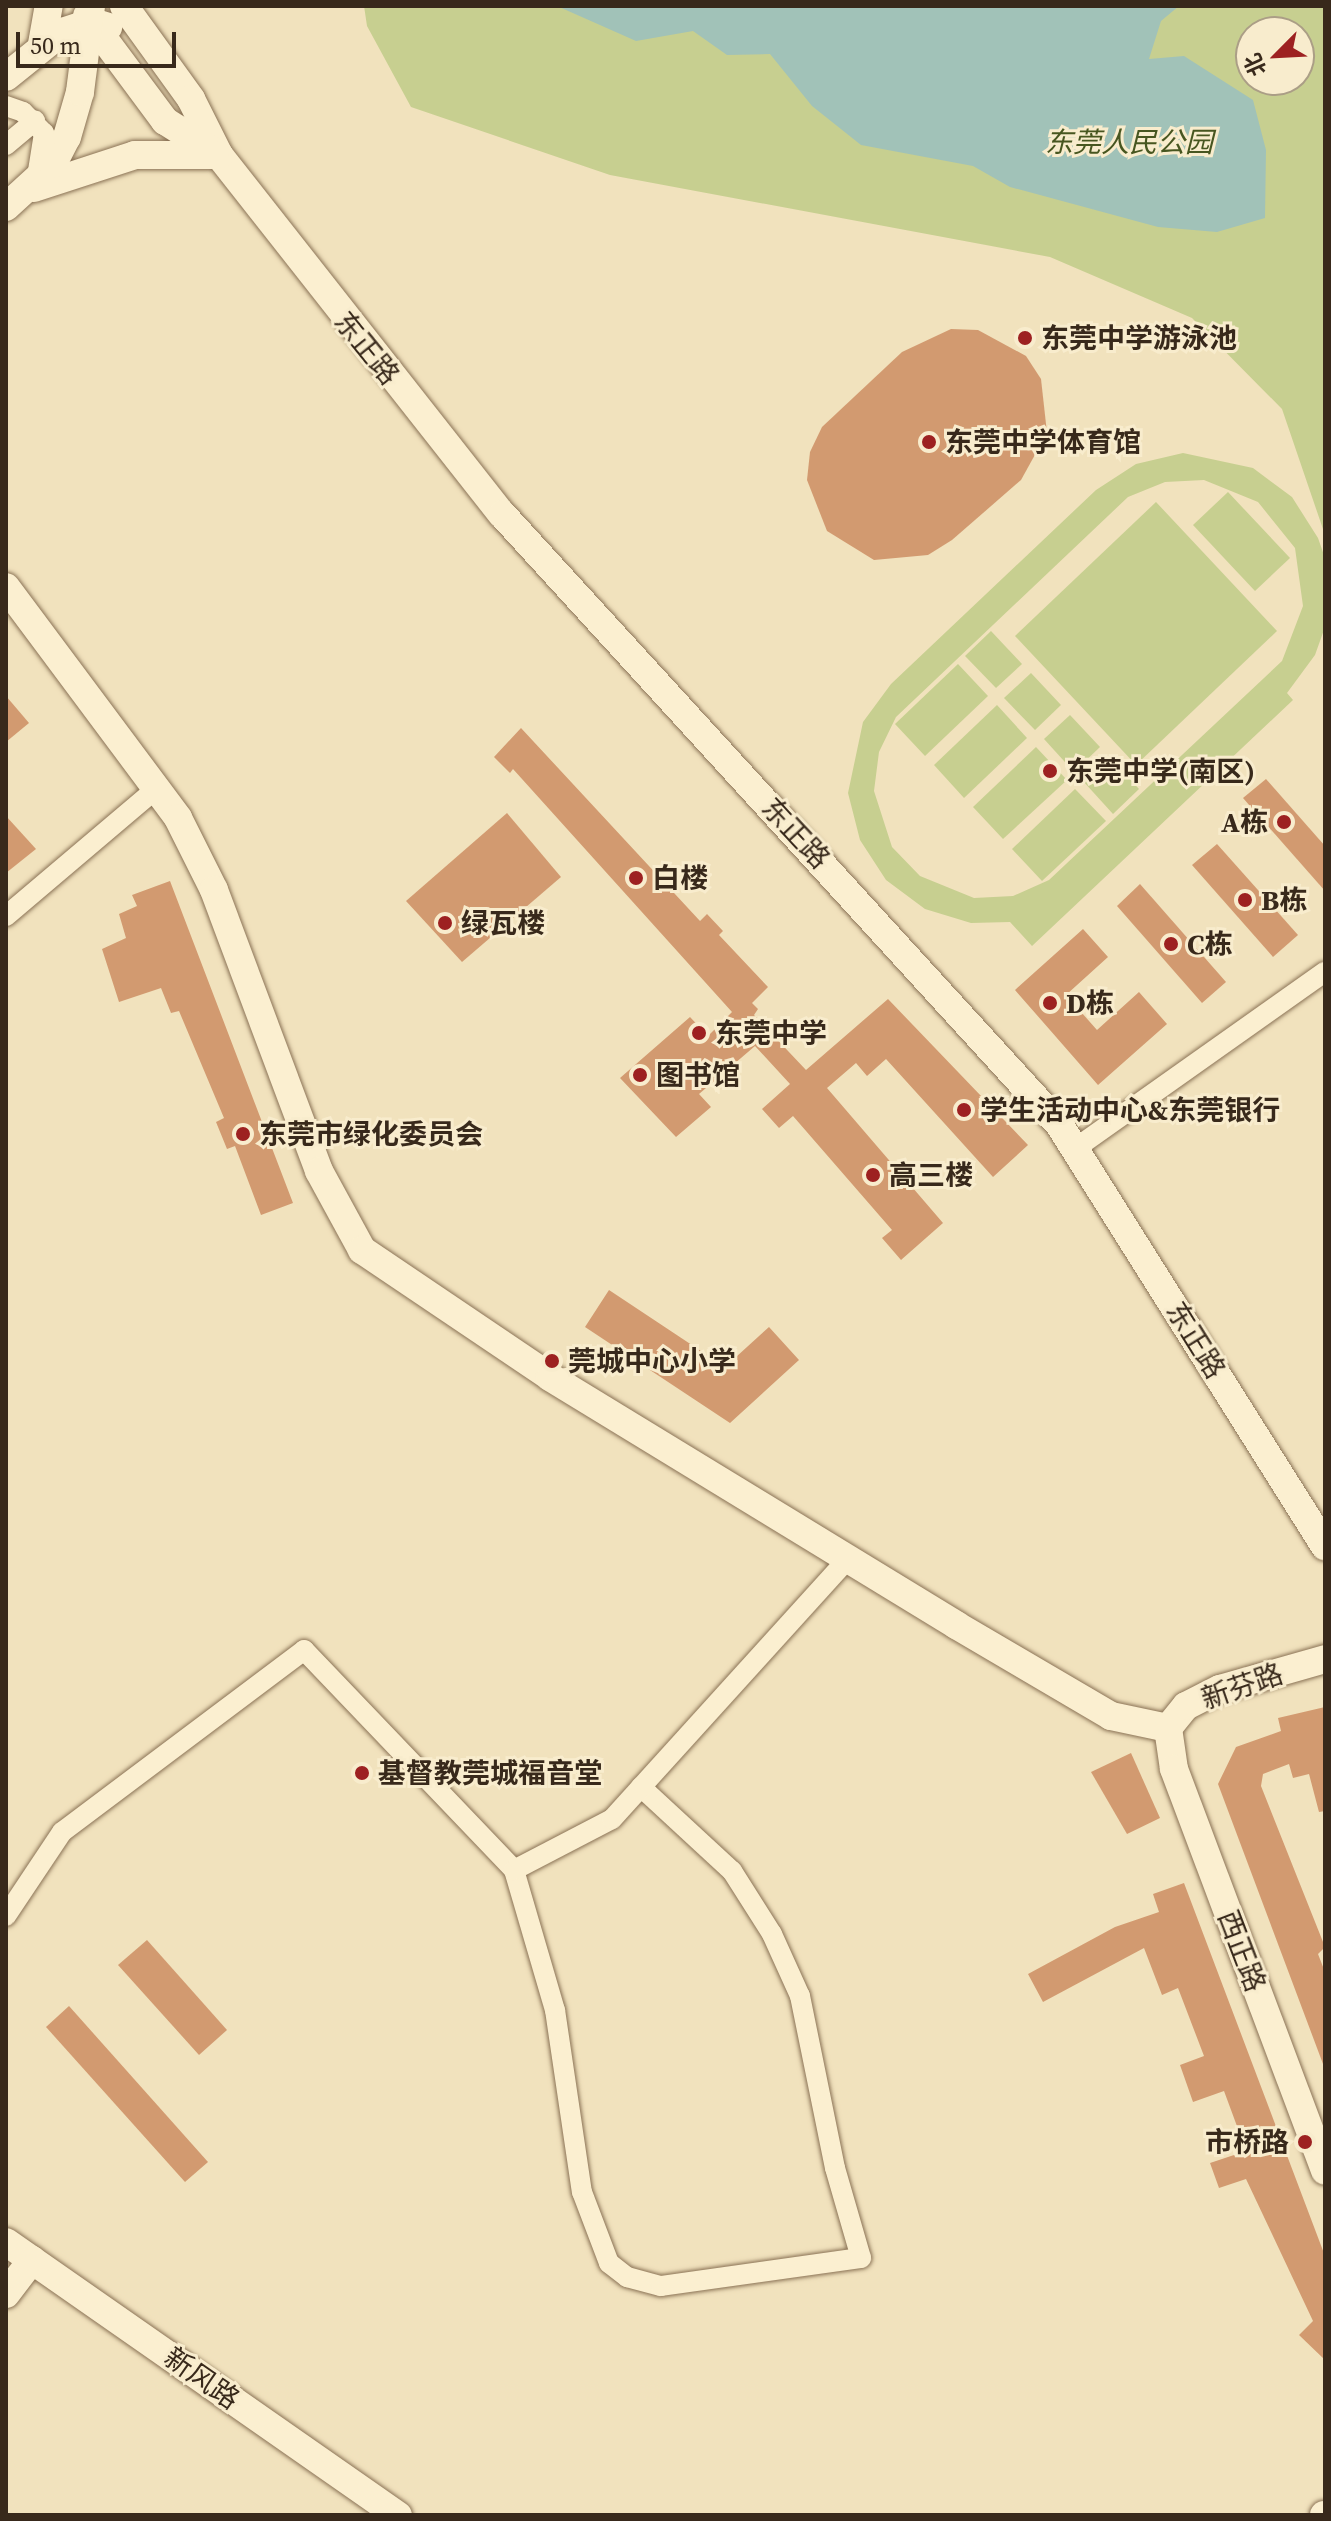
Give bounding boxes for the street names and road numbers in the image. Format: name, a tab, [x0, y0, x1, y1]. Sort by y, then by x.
street label: 东正路	[328, 305, 406, 391]
street label: 东正路	[755, 791, 837, 875]
street label: 东正路	[1159, 1295, 1233, 1385]
street label: 新芬路	[1197, 1656, 1287, 1716]
street label: 西正路	[1211, 1906, 1273, 1996]
street label: 新风路	[158, 2340, 246, 2416]

